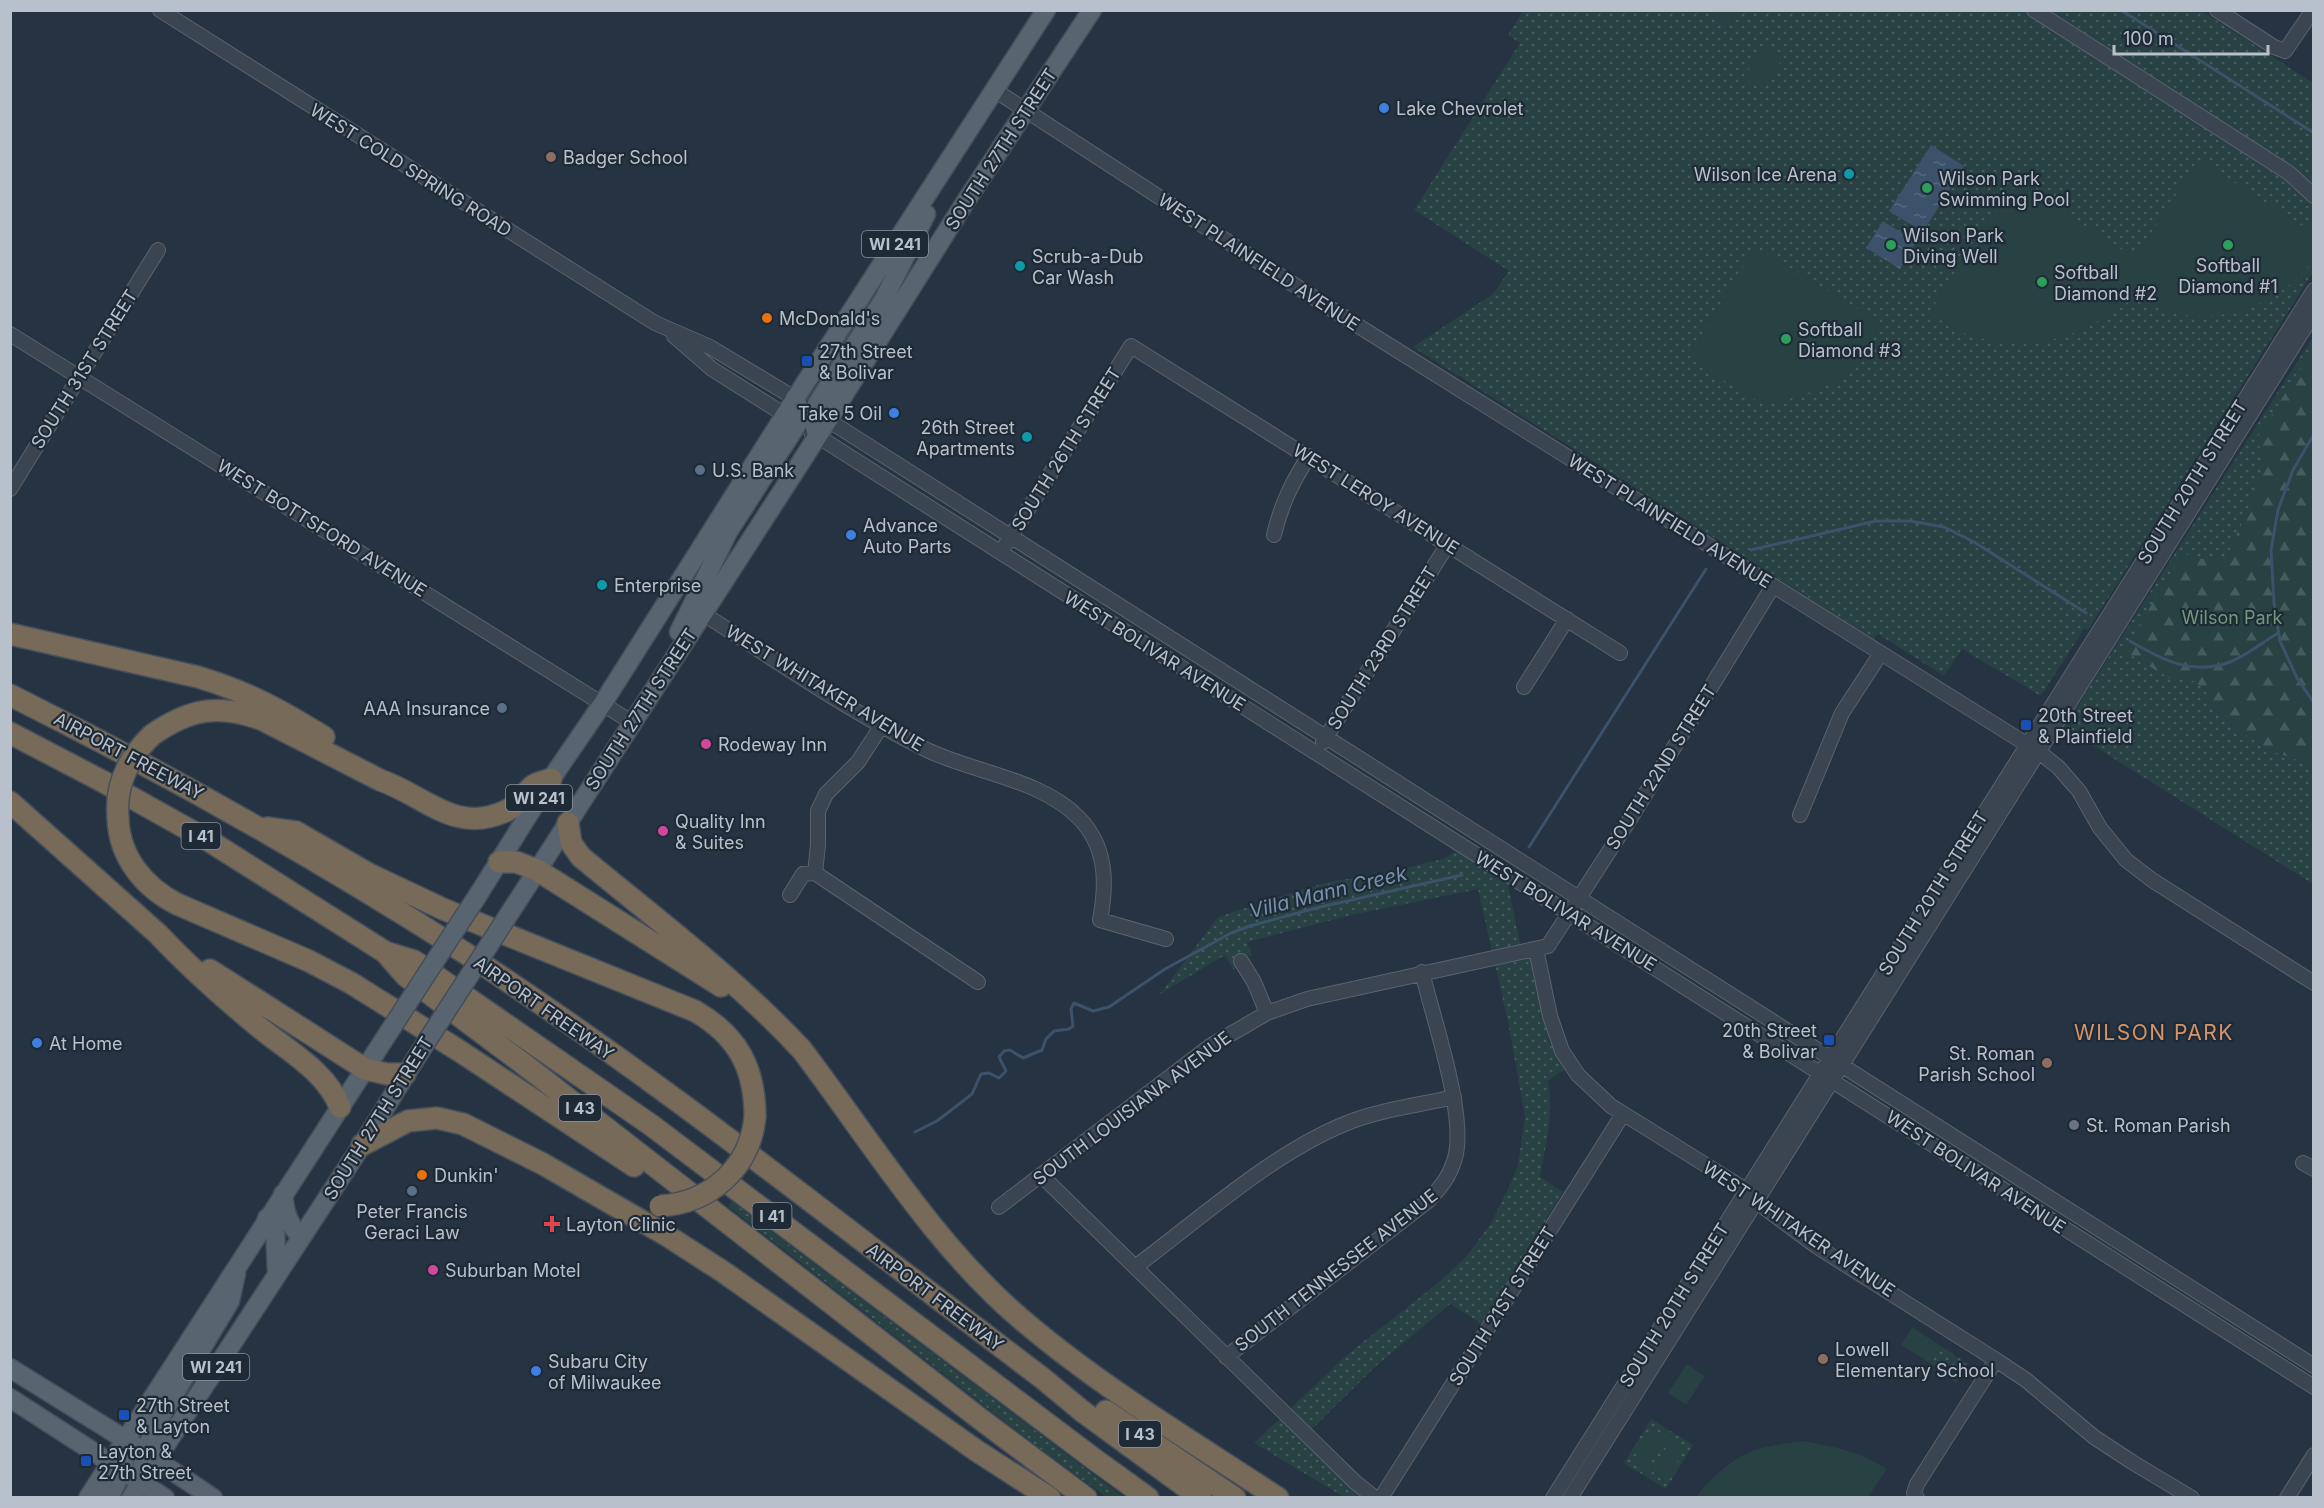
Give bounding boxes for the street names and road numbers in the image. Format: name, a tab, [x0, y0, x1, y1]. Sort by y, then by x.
street label: SOUTH 27TH STREET	[941, 64, 1061, 234]
street label: WEST COLD SPRING ROAD	[306, 99, 516, 241]
street label: WEST PLAINFIELD AVENUE	[1154, 189, 1364, 335]
road number: WI 241	[862, 231, 928, 257]
street label: SOUTH 31ST STREET	[26, 286, 142, 452]
street label: SOUTH 26TH STREET	[1007, 363, 1125, 535]
street label: SOUTH 20TH STREET	[2133, 396, 2251, 568]
street label: WEST LEROY AVENUE	[1289, 439, 1463, 559]
street label: WEST PLAINFIELD AVENUE	[1564, 450, 1776, 592]
street label: WEST BOTTSFORD AVENUE	[213, 455, 431, 601]
street label: SOUTH 23RD STREET	[1323, 563, 1441, 733]
street label: WEST BOLIVAR AVENUE	[1060, 587, 1250, 715]
street label: WEST WHITAKER AVENUE	[722, 621, 928, 755]
street label: SOUTH 27TH STREET	[581, 624, 701, 794]
street label: SOUTH 22ND STREET	[1602, 681, 1720, 853]
street label: AIRPORT FREEWAY	[51, 708, 207, 804]
road number: WI 241	[506, 785, 572, 811]
street label: SOUTH 20TH STREET	[1874, 807, 1992, 979]
road number: I 41	[182, 823, 220, 849]
street label: WEST BOLIVAR AVENUE	[1471, 847, 1661, 975]
street label: AIRPORT FREEWAY	[470, 952, 618, 1064]
street label: SOUTH LOUISIANA AVENUE	[1029, 1027, 1235, 1189]
street label: SOUTH 27TH STREET	[319, 1033, 437, 1203]
road number: I 43	[559, 1095, 601, 1121]
street label: WEST BOLIVAR AVENUE	[1882, 1106, 2070, 1238]
street label: WEST WHITAKER AVENUE	[1699, 1157, 1899, 1301]
street label: SOUTH TENNESSEE AVENUE	[1231, 1184, 1441, 1356]
road number: I 41	[752, 1203, 792, 1229]
street label: SOUTH 20TH STREET	[1615, 1219, 1733, 1391]
street label: SOUTH 21ST STREET	[1445, 1223, 1559, 1389]
street label: AIRPORT FREEWAY	[862, 1239, 1008, 1355]
road number: WI 241	[183, 1354, 249, 1380]
road number: I 43	[1119, 1421, 1161, 1447]

